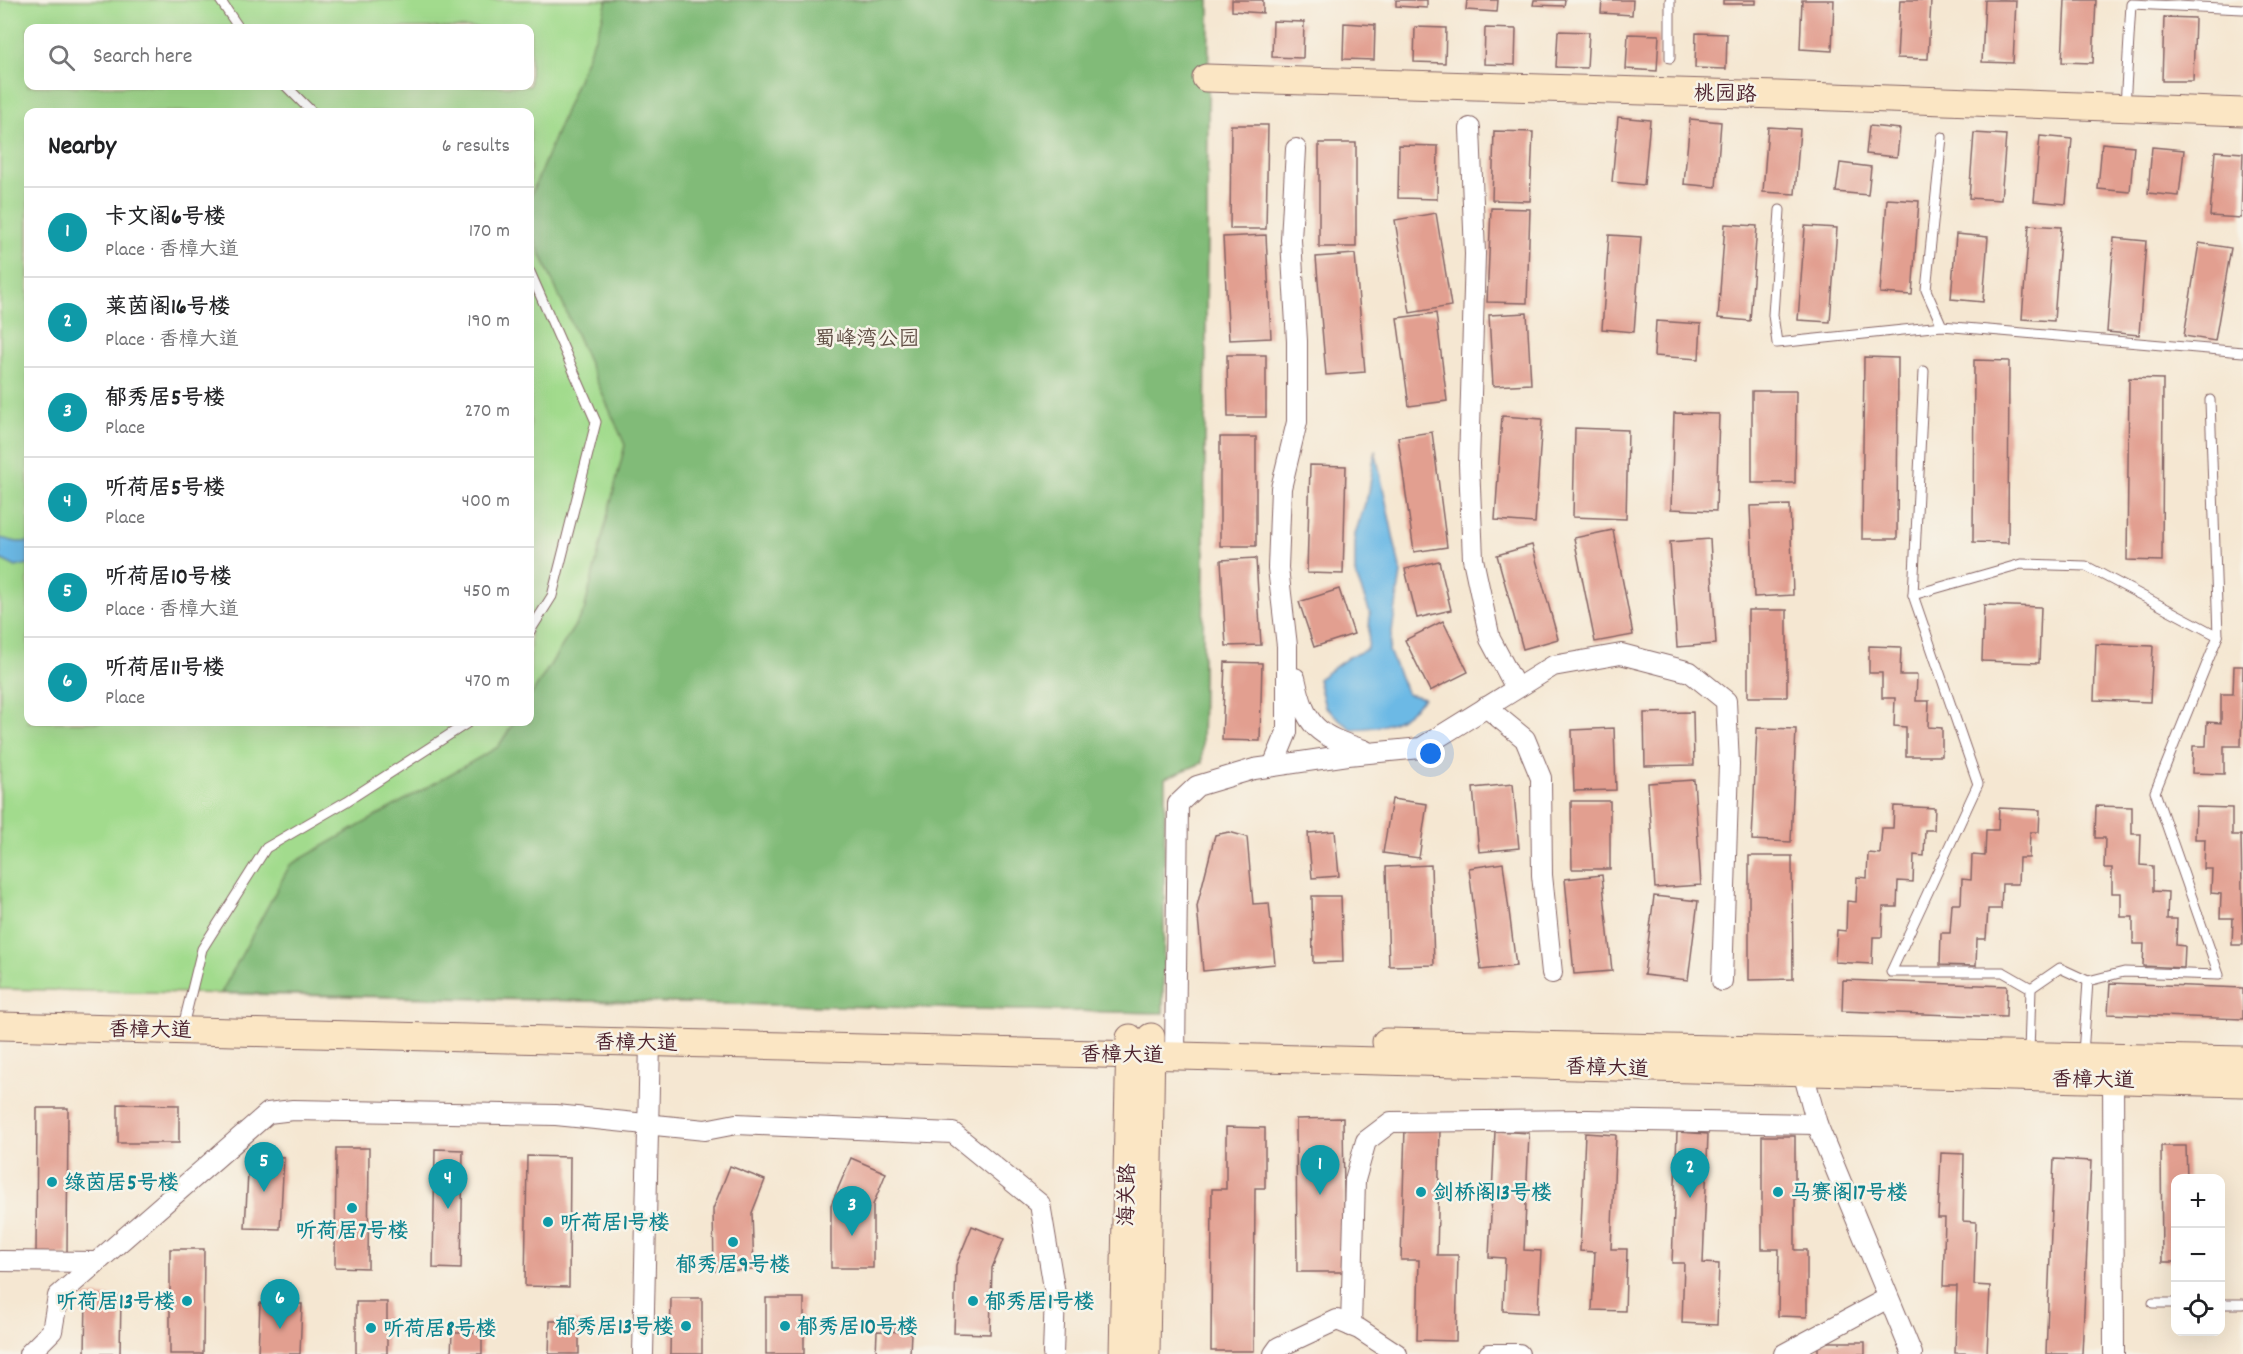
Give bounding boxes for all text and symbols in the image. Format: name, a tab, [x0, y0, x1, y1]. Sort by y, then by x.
search box	[24, 24, 534, 90]
icon: search	[45, 41, 78, 74]
text: Search here	[93, 42, 192, 73]
street label: 桃园路	[1693, 80, 1757, 112]
text: Nearby	[48, 129, 116, 166]
text: 6 results	[442, 133, 510, 161]
text: 卡文阁6号楼	[105, 203, 226, 234]
text: 1	[65, 218, 70, 246]
text: 170 m	[469, 218, 510, 246]
text: Place · 香樟大道	[105, 237, 239, 265]
text: 莱茵阁16号楼	[105, 293, 231, 324]
text: 2	[63, 308, 72, 336]
text: 190 m	[467, 308, 510, 336]
park label: 蜀峰湾公园	[815, 326, 920, 356]
text: Place · 香樟大道	[105, 327, 239, 355]
text: 郁秀居5号楼	[105, 384, 225, 415]
text: 3	[63, 398, 72, 426]
text: 270 m	[464, 398, 510, 426]
text: Place	[105, 415, 145, 443]
text: 听荷居5号楼	[105, 474, 225, 505]
text: 4	[63, 488, 72, 516]
text: 400 m	[462, 488, 510, 516]
text: Place	[105, 505, 145, 533]
text: 听荷居10号楼	[105, 563, 232, 594]
text: 5	[63, 578, 72, 606]
text: 450 m	[463, 578, 510, 606]
text: Place · 香樟大道	[105, 597, 239, 625]
text: 听荷居11号楼	[105, 654, 225, 685]
text: 6	[63, 668, 72, 696]
text: 470 m	[465, 668, 510, 696]
text: Place	[105, 685, 145, 713]
your location	[1416, 739, 1445, 768]
street label: 香樟大道	[108, 1016, 192, 1048]
street label: 香樟大道	[594, 1029, 678, 1061]
street label: 香樟大道	[1080, 1041, 1164, 1073]
street label: 香樟大道	[1564, 1054, 1649, 1086]
street label: 香樟大道	[2051, 1066, 2135, 1098]
pin: 5	[244, 1142, 284, 1192]
pin: 1	[1300, 1146, 1340, 1195]
pin: 2	[1670, 1148, 1710, 1198]
pin: 4	[428, 1160, 468, 1209]
street label: 海关路	[1113, 1163, 1145, 1227]
place label: 绿茵居5号楼	[64, 1170, 179, 1200]
map controls	[2171, 1174, 2225, 1336]
button: +	[2171, 1174, 2225, 1228]
marker: 绿茵居5号楼	[45, 1175, 59, 1189]
place label: 剑桥阁13号楼	[1433, 1180, 1552, 1210]
place label: 马赛阁17号楼	[1790, 1180, 1908, 1210]
marker: 剑桥阁13号楼	[1414, 1185, 1428, 1199]
marker: 马赛阁17号楼	[1771, 1185, 1785, 1199]
pin: 3	[832, 1186, 872, 1236]
marker: 听荷居7号楼	[345, 1201, 359, 1215]
place label: 听荷居1号楼	[560, 1210, 670, 1240]
marker: 听荷居1号楼	[541, 1215, 555, 1229]
place label: 听荷居7号楼	[295, 1218, 409, 1248]
button: −	[2171, 1228, 2225, 1282]
marker: 郁秀居9号楼	[726, 1235, 740, 1249]
place label: 郁秀居9号楼	[676, 1252, 790, 1282]
pin: 6	[260, 1280, 300, 1329]
button: locate	[2171, 1282, 2225, 1336]
place label: 听荷居13号楼	[56, 1289, 175, 1319]
place label: 郁秀居1号楼	[985, 1289, 1095, 1319]
marker: 听荷居13号楼	[180, 1294, 194, 1308]
marker: 郁秀居1号楼	[966, 1294, 980, 1308]
place label: 郁秀居13号楼	[555, 1314, 674, 1344]
place label: 郁秀居10号楼	[797, 1314, 918, 1344]
place label: 听荷居8号楼	[383, 1316, 496, 1346]
marker: 郁秀居13号楼	[679, 1319, 693, 1333]
marker: 郁秀居10号楼	[778, 1319, 792, 1333]
marker: 听荷居8号楼	[364, 1321, 378, 1335]

